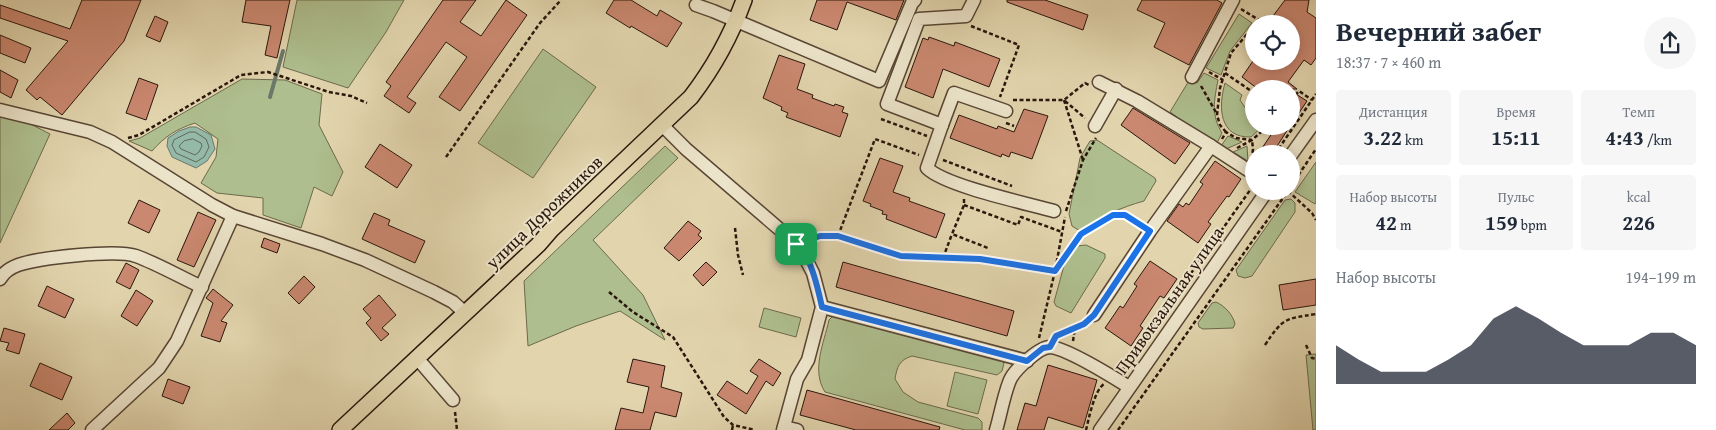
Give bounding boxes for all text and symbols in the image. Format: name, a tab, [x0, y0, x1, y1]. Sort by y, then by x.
text: Вечерний забег	[1336, 10, 1541, 51]
map controls	[1245, 15, 1300, 200]
button: locate	[1245, 15, 1300, 70]
button: share	[1644, 17, 1696, 69]
text: 18:37 · 7 × 460 m	[1336, 50, 1441, 74]
button: +	[1245, 80, 1300, 135]
text: Дистанция	[1359, 102, 1428, 122]
text: Время	[1496, 102, 1536, 122]
text: Темп	[1622, 102, 1655, 122]
text: 3.22	[1363, 122, 1402, 153]
text: 15:11	[1491, 122, 1541, 153]
text: 4:43	[1605, 122, 1644, 153]
text: km	[1402, 130, 1423, 150]
text: /km	[1644, 130, 1672, 150]
button: −	[1245, 145, 1300, 200]
street label: улица Дорожников	[479, 149, 609, 276]
text: Набор высоты	[1350, 187, 1437, 207]
text: Пульс	[1498, 187, 1534, 207]
text: kcal	[1627, 187, 1651, 207]
text: 42	[1375, 207, 1397, 238]
text: 159	[1485, 207, 1518, 238]
text: 226	[1622, 207, 1655, 238]
text: m	[1397, 215, 1411, 235]
text: bpm	[1518, 215, 1547, 235]
street label: Привокзальная улица	[1108, 220, 1230, 379]
pin	[775, 223, 817, 265]
icon: arrive	[782, 230, 810, 258]
text: Набор высоты	[1336, 265, 1436, 289]
text: 194–199 m	[1626, 265, 1696, 289]

